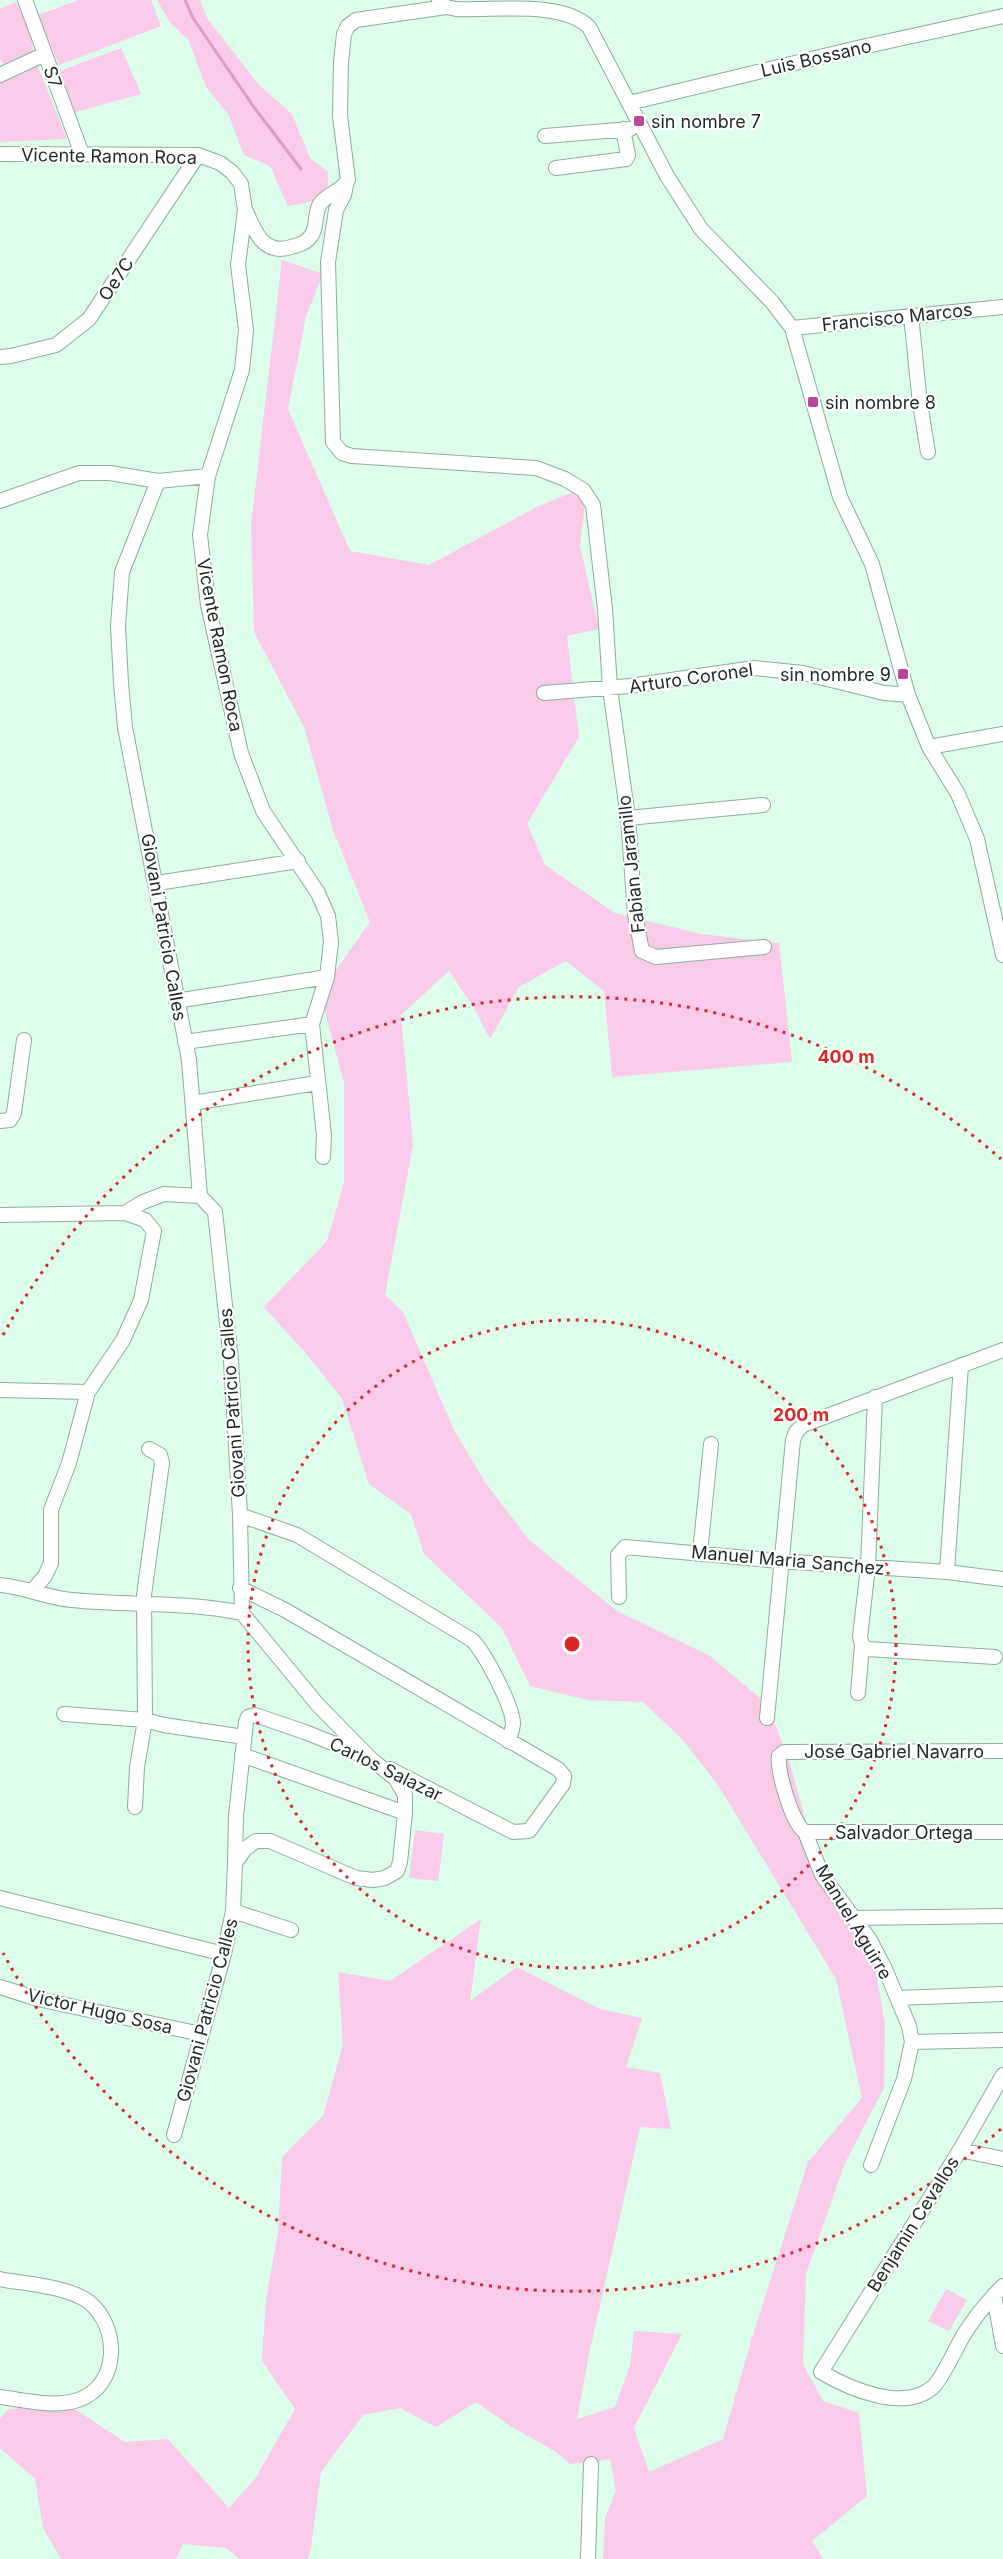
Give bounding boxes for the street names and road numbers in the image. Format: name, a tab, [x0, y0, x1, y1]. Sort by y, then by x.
street label: Luis Bossano	[759, 35, 873, 81]
street label: S7	[39, 63, 67, 91]
street label: Vicente Ramon Roca	[21, 144, 197, 168]
street label: Oe7C	[94, 253, 138, 305]
street label: Francisco Marcos	[821, 299, 973, 335]
street label: Vicente Ramon Roca	[193, 557, 247, 733]
street label: Arturo Coronel	[628, 659, 754, 697]
street label: Fabian Jaramillo	[613, 794, 649, 934]
street label: Giovani Patricio Calles	[137, 832, 191, 1022]
street label: Giovani Patricio Calles	[215, 1308, 249, 1498]
street label: Manuel Maria Sanchez	[691, 1541, 885, 1579]
street label: Carlos Salazar	[326, 1733, 446, 1805]
street label: José Gabriel Navarro	[804, 1741, 984, 1762]
street label: Salvador Ortega	[835, 1822, 973, 1843]
street label: Manuel Aguirre	[812, 1861, 896, 1983]
street label: Giovani Patricio Calles	[172, 1916, 242, 2104]
street label: Victor Hugo Sosa	[25, 1984, 175, 2038]
street label: Benjamin Cevallos	[863, 2152, 963, 2296]

